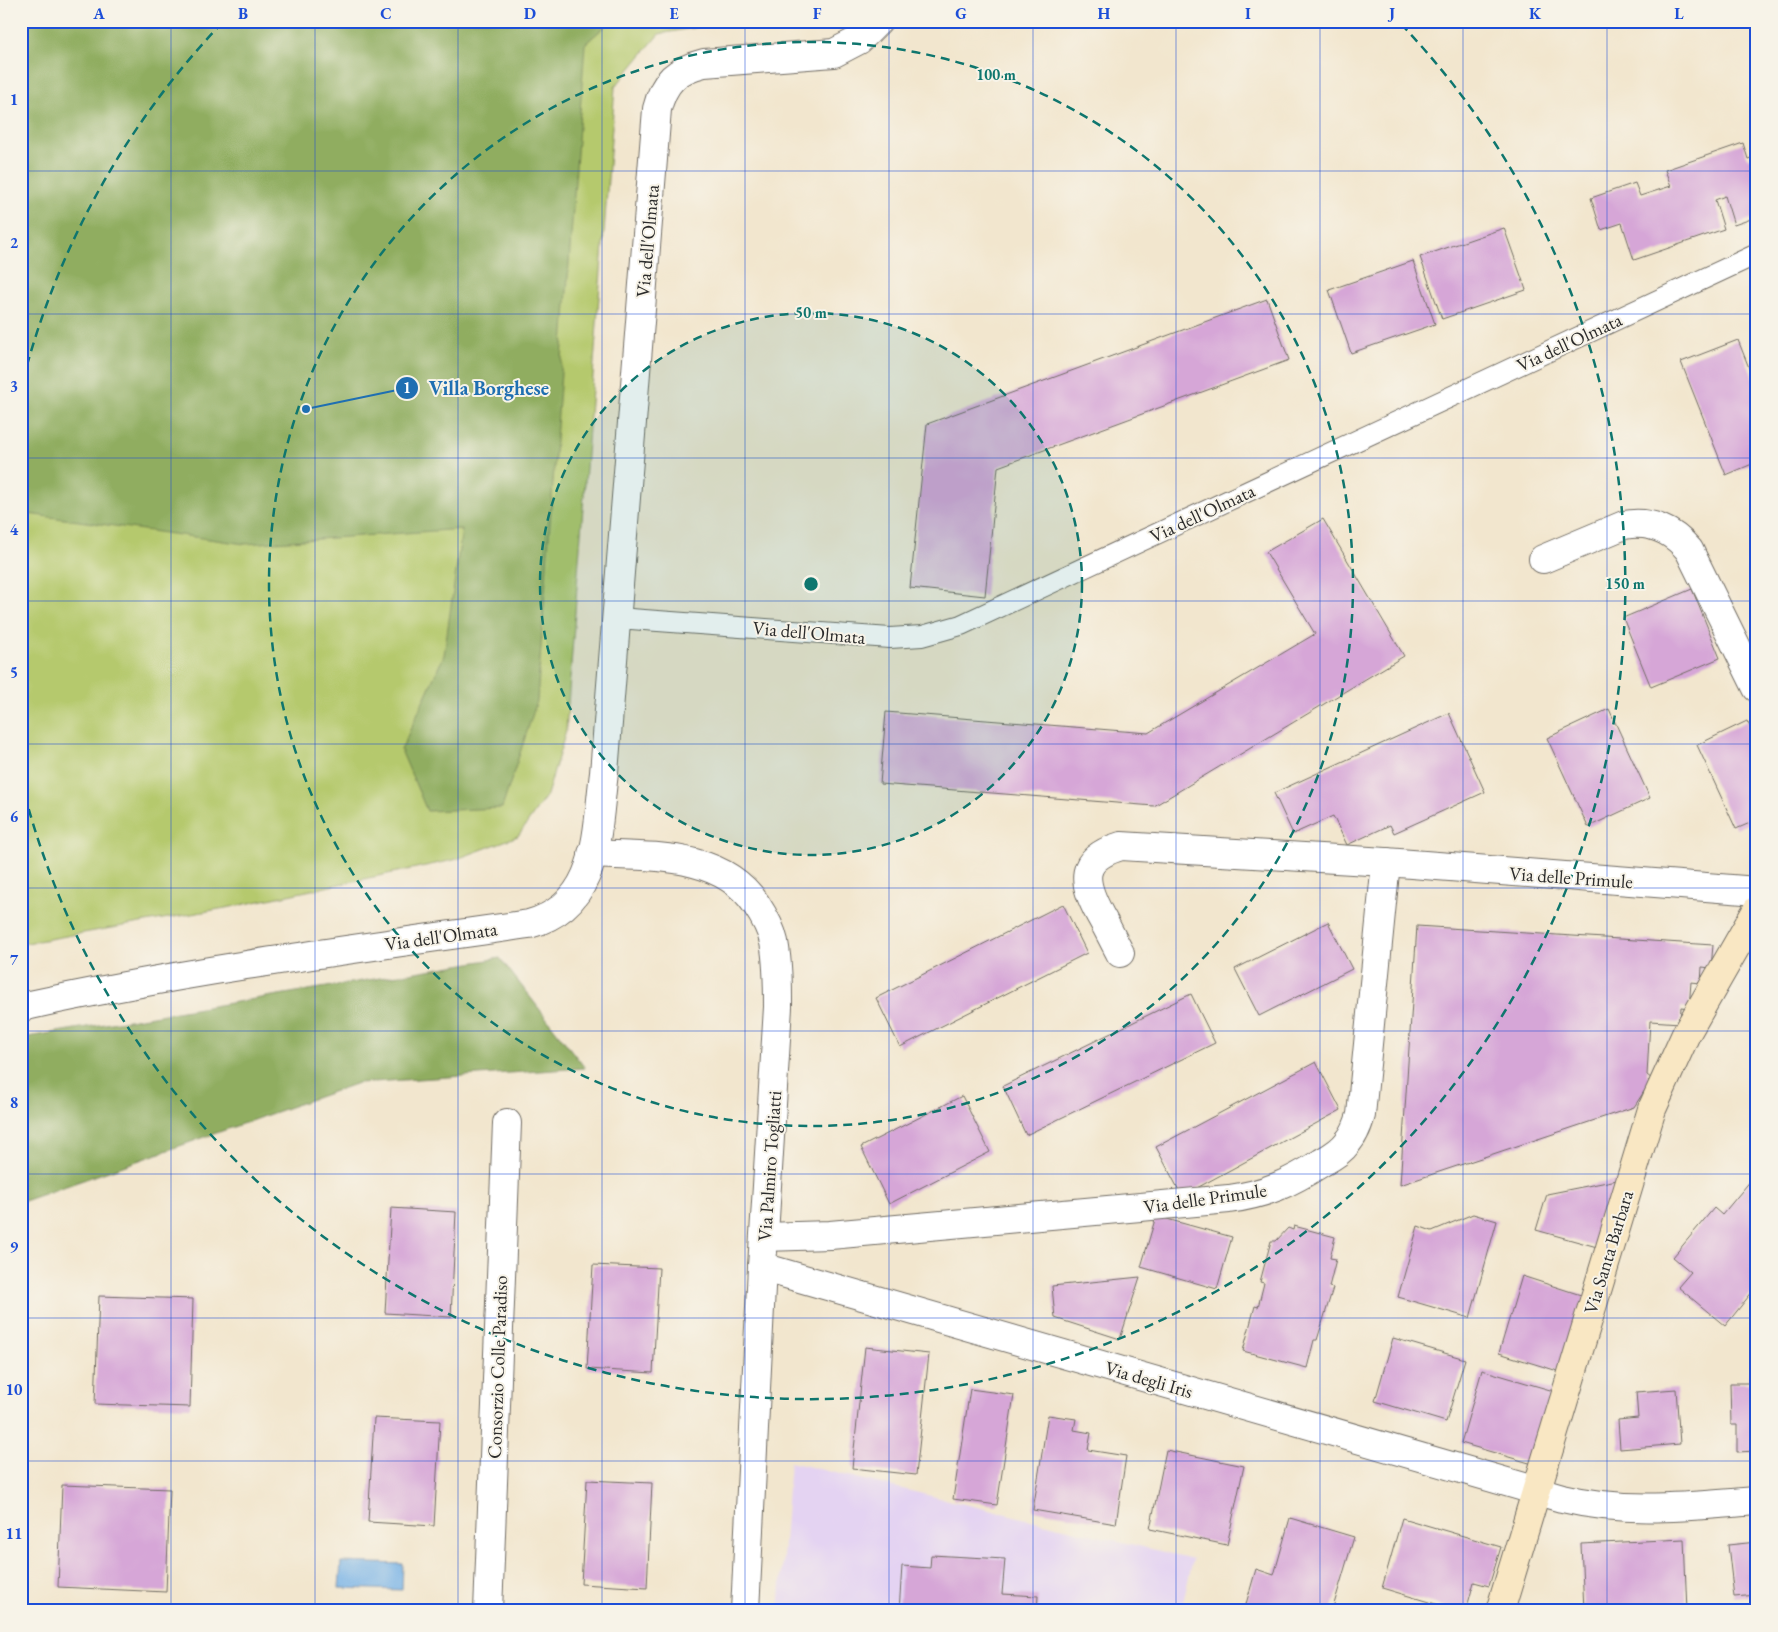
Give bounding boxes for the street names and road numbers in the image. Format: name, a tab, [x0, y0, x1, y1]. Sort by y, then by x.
street label: Via dell'Olmata	[630, 183, 665, 299]
street label: Via dell'Olmata	[1513, 307, 1626, 378]
street label: Via dell'Olmata	[1146, 478, 1259, 549]
street label: Via dell'Olmata	[751, 615, 867, 650]
street label: Via delle Primule	[1508, 861, 1634, 894]
street label: Via dell'Olmata	[383, 916, 499, 957]
street label: Via Palmiro Togliatti	[752, 1090, 787, 1242]
street label: Via delle Primule	[1142, 1177, 1268, 1220]
street label: Via Santa Barbara	[1578, 1187, 1639, 1317]
street label: Consorzio Colle Paradiso	[482, 1275, 513, 1459]
street label: Via degli Iris	[1102, 1355, 1196, 1404]

